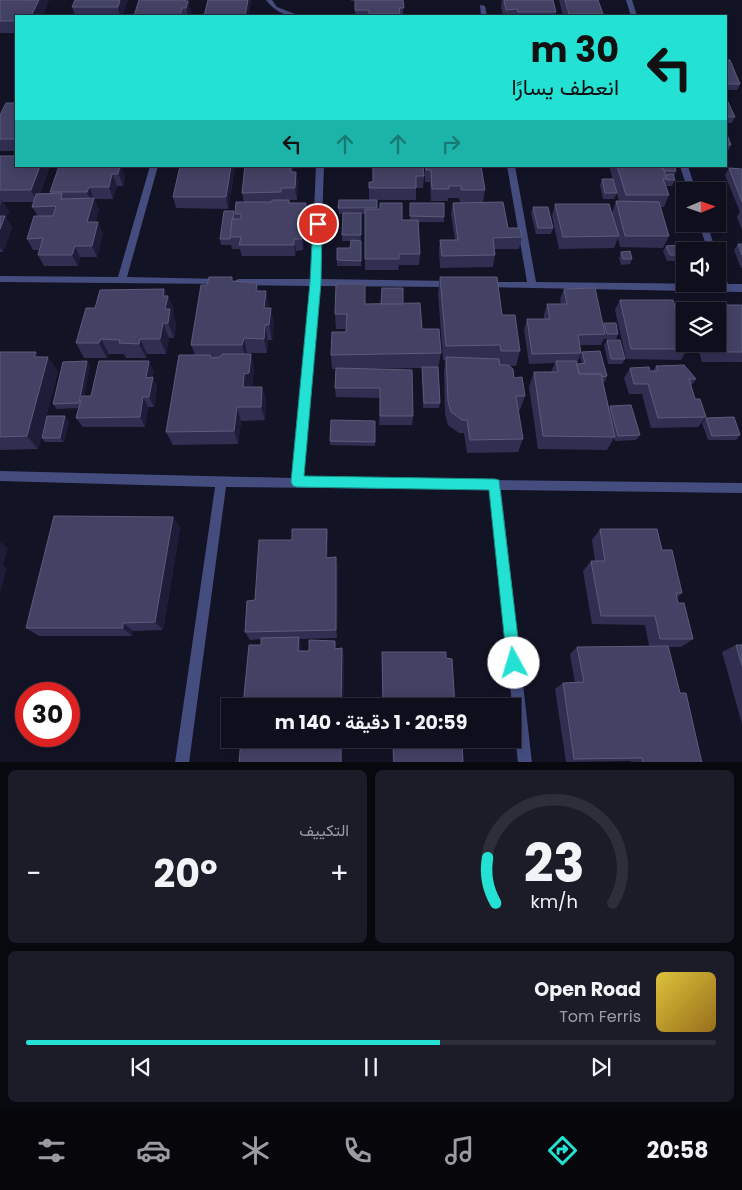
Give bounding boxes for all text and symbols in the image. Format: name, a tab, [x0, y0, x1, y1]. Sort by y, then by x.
text: 30 m	[531, 25, 619, 74]
icon: left	[637, 35, 702, 100]
text: انعطف يسارًا	[512, 72, 619, 103]
icon: left	[278, 130, 306, 158]
icon: ahead	[331, 130, 359, 158]
icon: ahead	[384, 130, 412, 158]
icon: right	[437, 130, 465, 158]
north arrow	[676, 182, 726, 232]
map controls	[676, 182, 726, 352]
pin	[297, 203, 339, 245]
icon: arrive	[304, 210, 332, 238]
button: sound	[676, 242, 726, 292]
button: layers	[676, 302, 726, 352]
position arrow	[487, 636, 539, 688]
speed limit sign: 30	[15, 682, 80, 747]
text: 20:59 · 1 دقيقة · 140 m	[275, 709, 467, 736]
text: التكييف	[299, 819, 349, 842]
text: 23	[524, 827, 585, 900]
text: 20°	[154, 847, 218, 900]
text: −	[26, 854, 41, 893]
text: +	[330, 854, 349, 893]
text: km/h	[531, 889, 578, 914]
text: Open Road	[534, 976, 641, 1003]
text: Tom Ferris	[559, 1005, 641, 1028]
icon: previous	[127, 1053, 155, 1081]
icon: pause	[357, 1053, 385, 1081]
icon: next	[587, 1053, 615, 1081]
icon: filters	[34, 1133, 69, 1168]
icon: car	[136, 1133, 171, 1168]
icon: climate	[238, 1133, 273, 1168]
icon: phone	[340, 1133, 375, 1168]
icon: music	[442, 1133, 477, 1168]
icon: directions	[545, 1133, 580, 1168]
text: 20:58	[647, 1135, 708, 1166]

